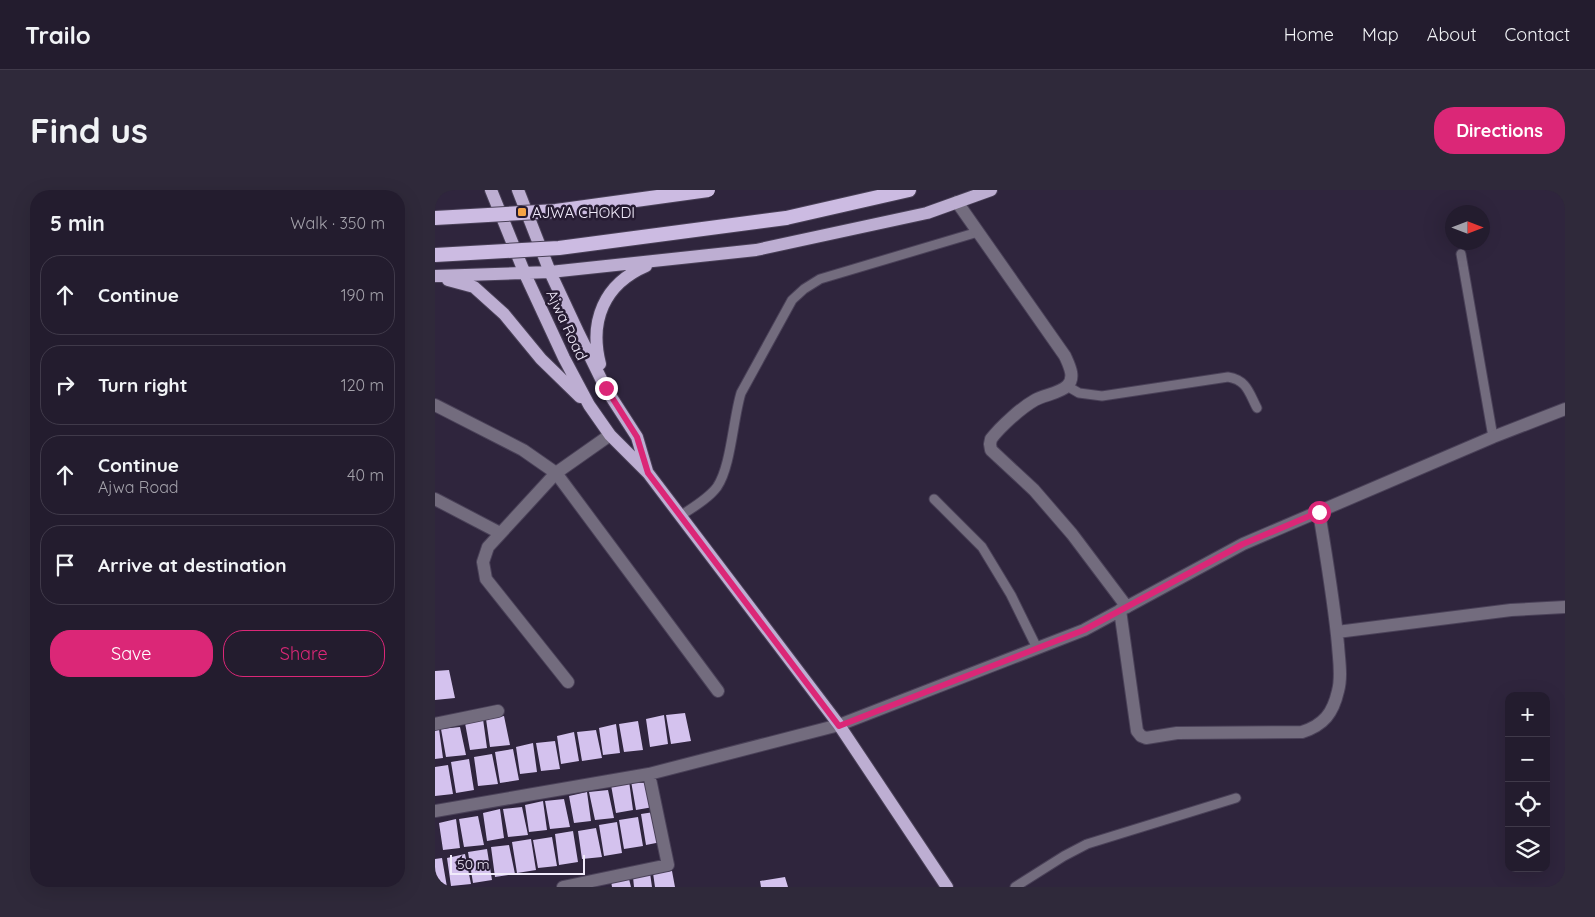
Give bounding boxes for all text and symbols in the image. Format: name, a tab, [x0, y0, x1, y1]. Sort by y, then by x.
text: Trailo	[25, 20, 91, 50]
text: Home	[1284, 23, 1334, 46]
text: Map	[1362, 23, 1399, 46]
text: About	[1427, 23, 1477, 46]
text: Contact	[1505, 23, 1570, 46]
button: Directions	[1434, 107, 1565, 154]
text: Find us	[30, 108, 148, 152]
place label: AJWA CHOKDI	[532, 203, 635, 222]
north arrow	[1445, 205, 1490, 250]
marker: AJWA CHOKDI	[516, 206, 528, 218]
text: 5 min	[50, 210, 105, 236]
text: Walk · 350 m	[290, 213, 385, 233]
icon: ahead	[51, 281, 79, 309]
text: Continue	[98, 283, 179, 307]
text: 190 m	[341, 285, 384, 305]
street label: Ajwa Road	[542, 287, 592, 363]
icon: right	[51, 371, 79, 399]
text: Turn right	[98, 373, 187, 397]
text: 120 m	[341, 375, 384, 395]
route end	[595, 377, 618, 400]
text: Continue	[98, 453, 179, 477]
icon: ahead	[51, 461, 79, 489]
text: 40 m	[347, 465, 384, 485]
text: Ajwa Road	[98, 477, 179, 497]
route start	[1308, 501, 1331, 524]
icon: arrive	[51, 551, 79, 579]
text: Arrive at destination	[98, 553, 287, 577]
button: Save	[50, 630, 213, 677]
button: Share	[223, 630, 385, 677]
map controls	[1505, 692, 1550, 872]
button: +	[1505, 692, 1550, 737]
button: −	[1505, 737, 1550, 782]
button: locate	[1505, 782, 1550, 827]
button: layers	[1505, 827, 1550, 872]
scale bar	[450, 852, 585, 875]
text: 50 m	[457, 855, 490, 873]

